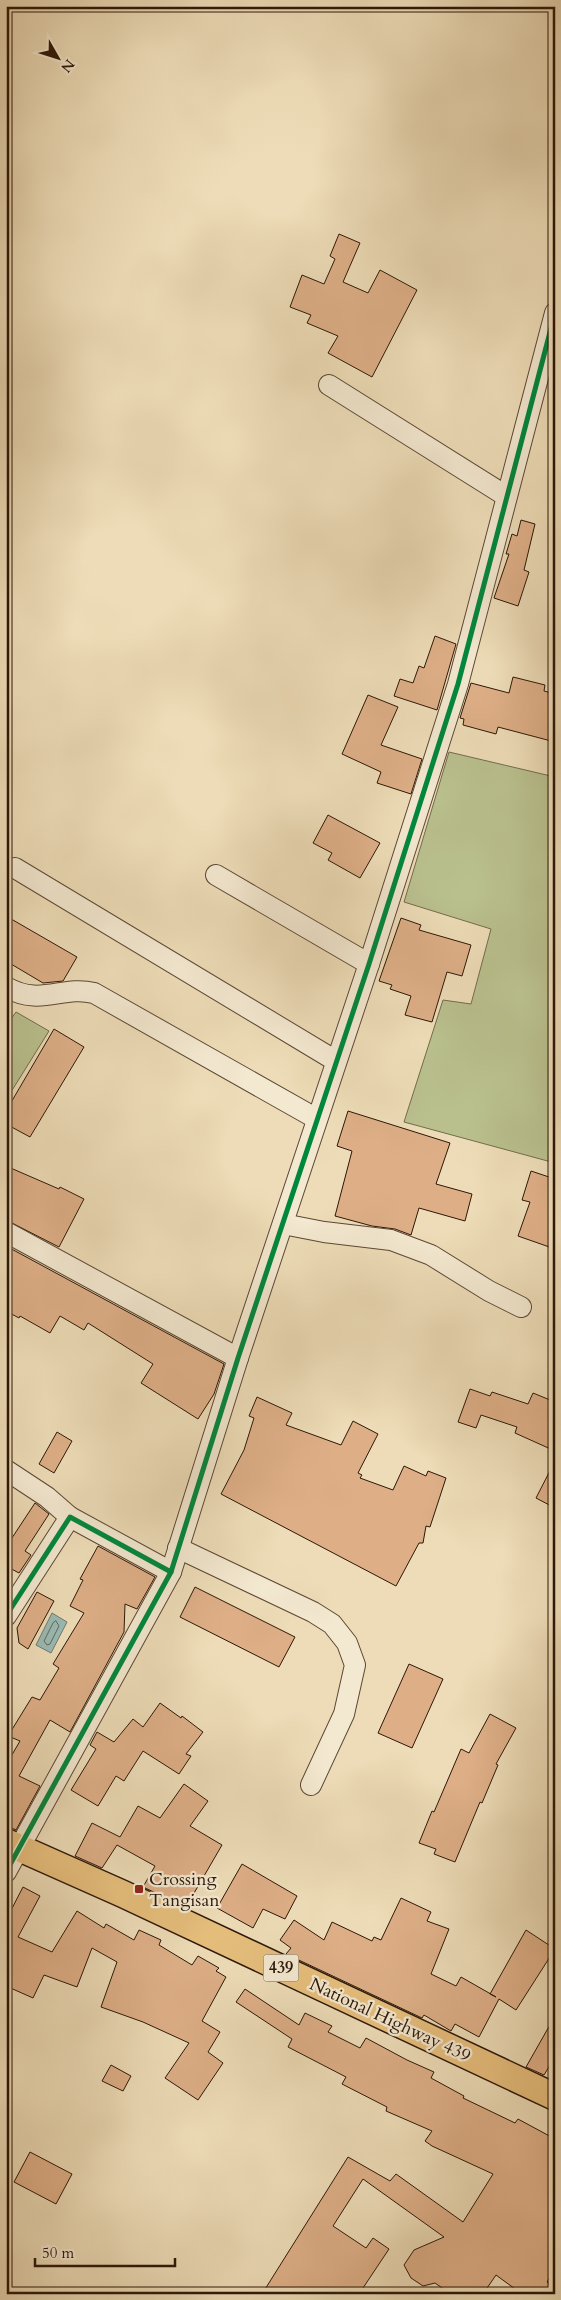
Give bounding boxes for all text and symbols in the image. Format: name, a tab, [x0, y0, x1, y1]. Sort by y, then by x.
north arrow	[32, 32, 82, 82]
text: N	[57, 55, 79, 77]
place label: Crossing Tangisan	[149, 1867, 220, 1913]
marker: Crossing Tangisan	[133, 1883, 145, 1895]
road number: 439	[264, 1955, 298, 1982]
street label: National Highway 439	[305, 1972, 475, 2068]
scale bar	[35, 2235, 175, 2267]
text: 50 m	[42, 2243, 74, 2263]

